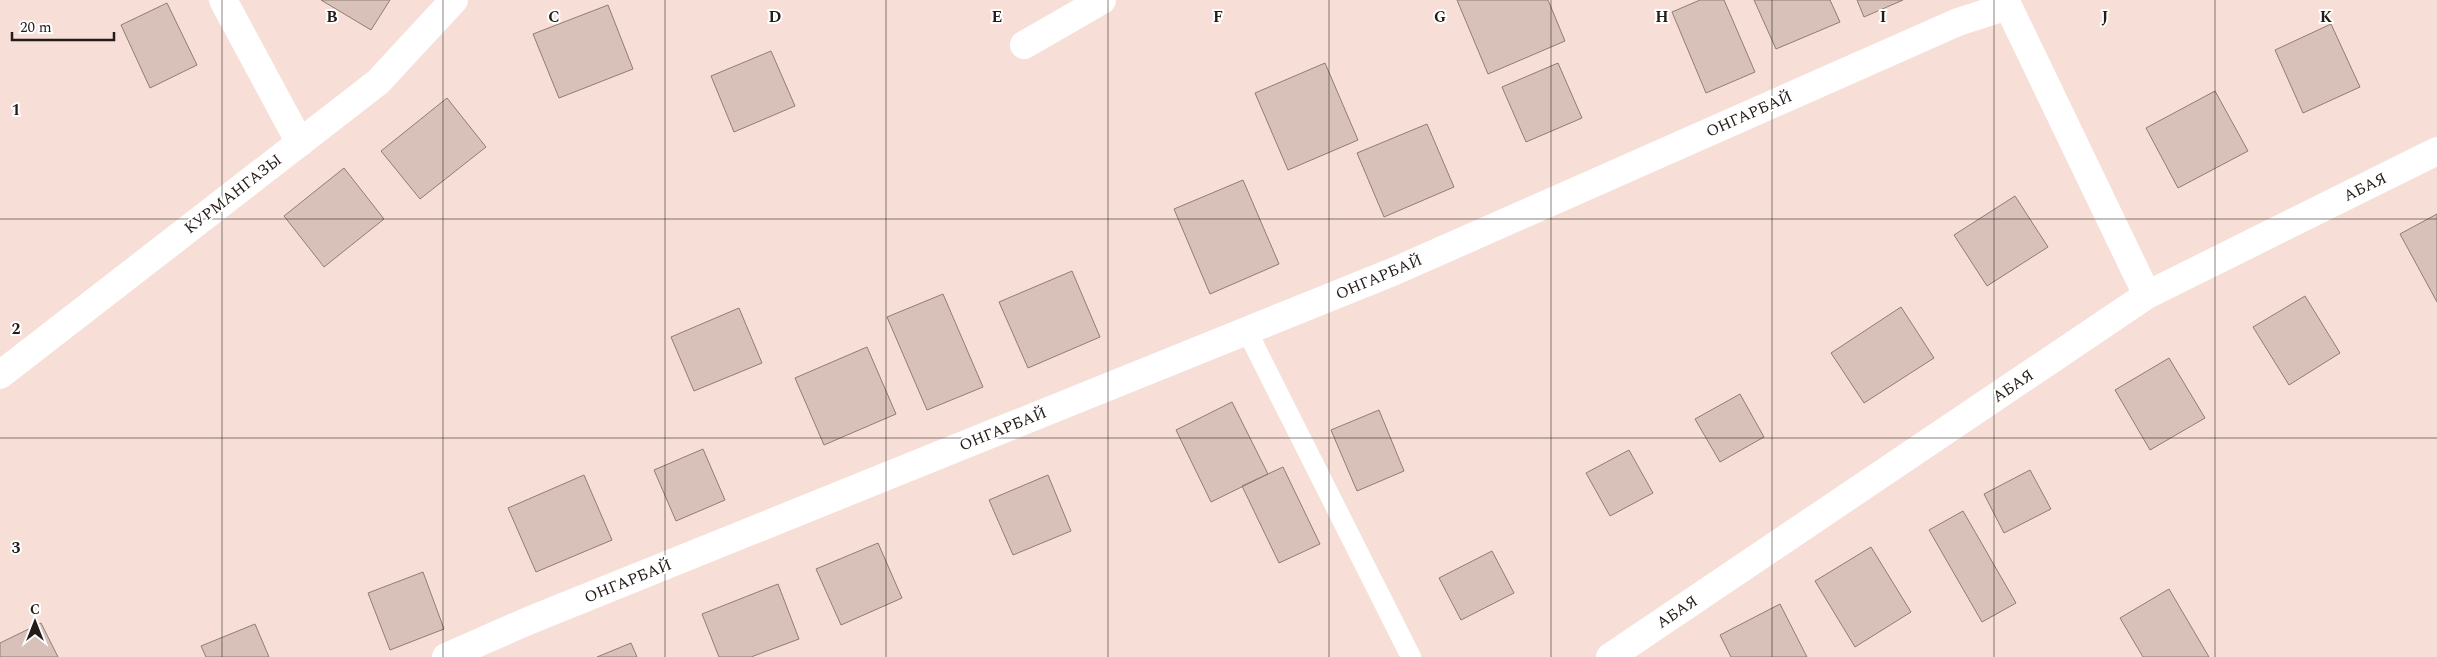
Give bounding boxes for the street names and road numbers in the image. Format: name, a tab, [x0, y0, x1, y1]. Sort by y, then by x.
street label: ОНГАРБАЙ	[1702, 84, 1796, 144]
street label: КУРМАНГАЗЫ	[179, 148, 287, 240]
street label: АБАЯ	[2339, 166, 2391, 208]
street label: ОНГАРБАЙ	[1332, 248, 1426, 306]
street label: АБАЯ	[1987, 363, 2039, 409]
street label: ОНГАРБАЙ	[956, 401, 1050, 457]
street label: ОНГАРБАЙ	[581, 553, 675, 609]
street label: АБАЯ	[1651, 589, 1703, 635]

